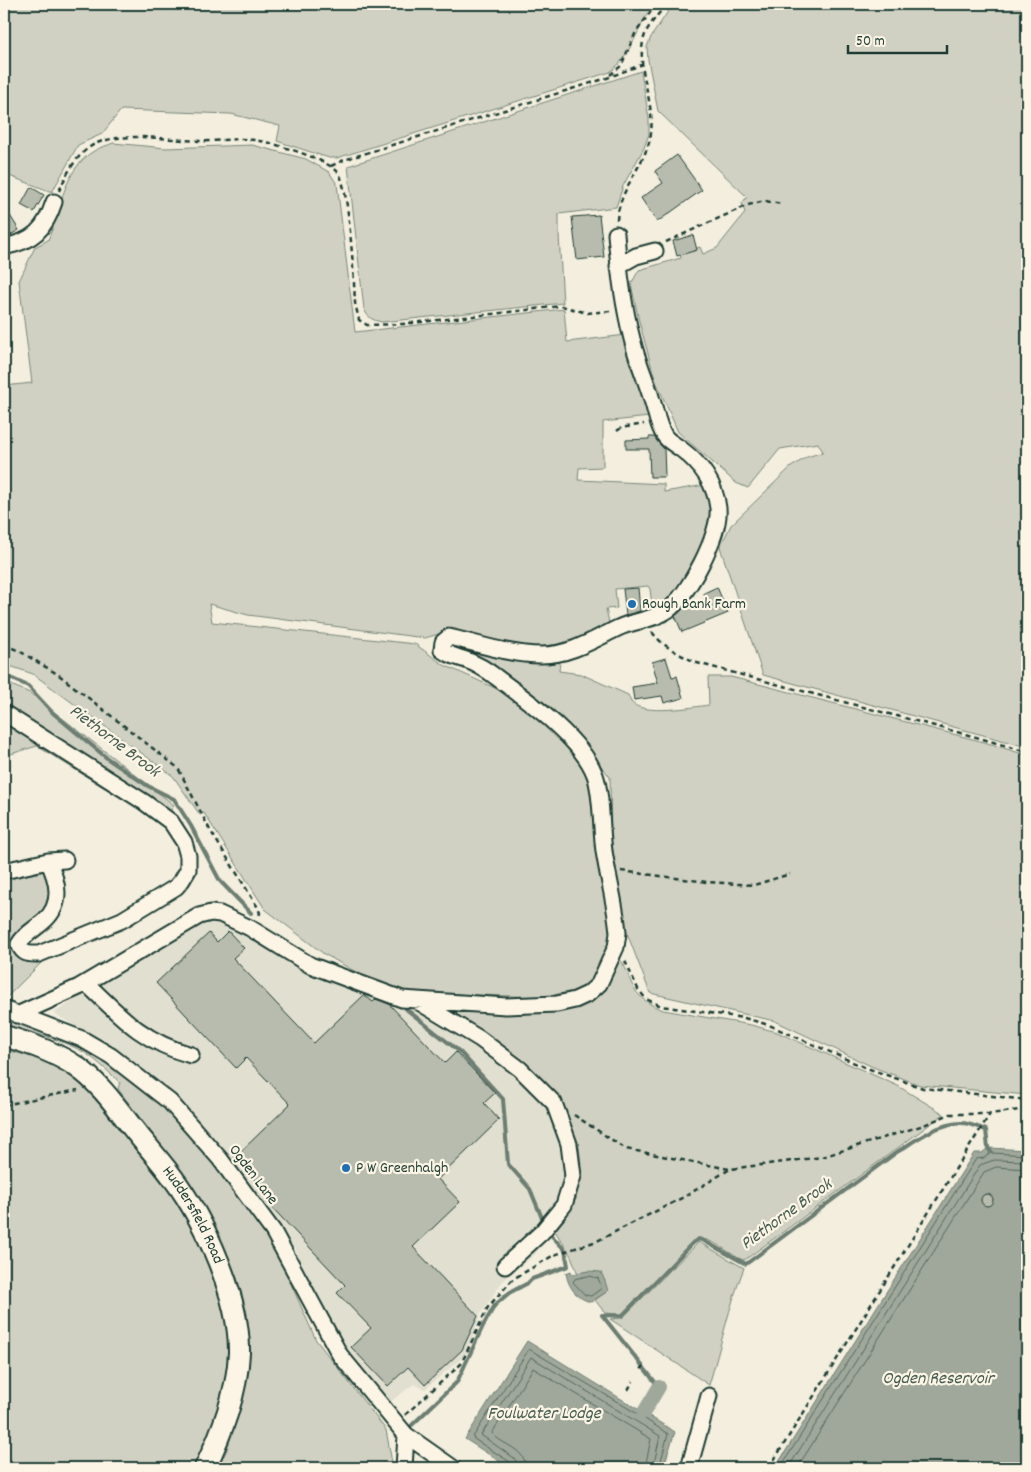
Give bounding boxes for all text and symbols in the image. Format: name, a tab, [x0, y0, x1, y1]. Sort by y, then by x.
scale bar	[848, 22, 947, 54]
text: 50 m	[856, 31, 885, 53]
place label: Rough Bank Farm	[642, 593, 746, 616]
marker: Rough Bank Farm	[626, 598, 638, 610]
water label: Piethorne Brook	[63, 700, 166, 785]
street label: Ogden Lane	[223, 1140, 283, 1210]
place label: P W Greenhalgh	[356, 1157, 448, 1180]
street label: Huddersfield Road	[156, 1161, 230, 1267]
marker: P W Greenhalgh	[340, 1162, 352, 1174]
water label: Piethorne Brook	[736, 1172, 839, 1257]
water label: Ogden Reservoir	[882, 1367, 996, 1392]
water label: Foulwater Lodge	[487, 1402, 602, 1427]

